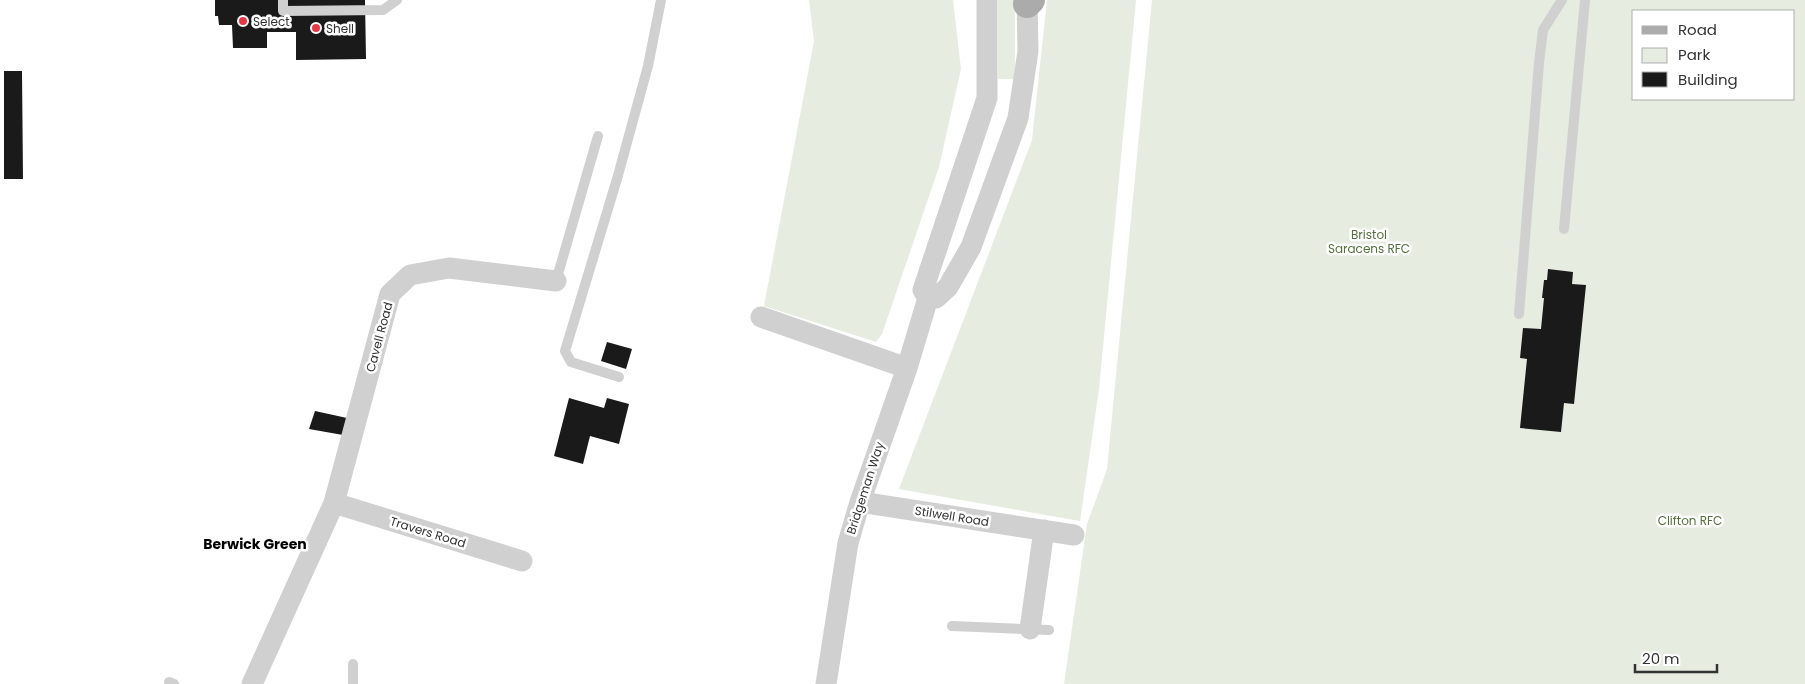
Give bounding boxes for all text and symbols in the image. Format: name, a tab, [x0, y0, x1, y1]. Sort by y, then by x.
legend	[1632, 10, 1795, 100]
place label: Select	[253, 13, 290, 30]
marker: Select	[237, 15, 249, 27]
text: Road	[1678, 19, 1717, 40]
place label: Shell	[326, 20, 354, 37]
marker: Shell	[310, 22, 322, 34]
text: Park	[1678, 44, 1710, 65]
text: Building	[1678, 69, 1738, 90]
park label: Bristol Saracens RFC	[1328, 226, 1410, 257]
street label: Cavell Road	[361, 300, 397, 374]
street label: Bridgeman Way	[842, 439, 888, 536]
street label: Stilwell Road	[914, 502, 990, 530]
street label: Travers Road	[388, 512, 468, 552]
park label: Clifton RFC	[1658, 512, 1722, 529]
district label: Berwick Green	[203, 534, 307, 554]
scale bar	[1635, 642, 1718, 674]
text: 20 m	[1642, 648, 1680, 669]

